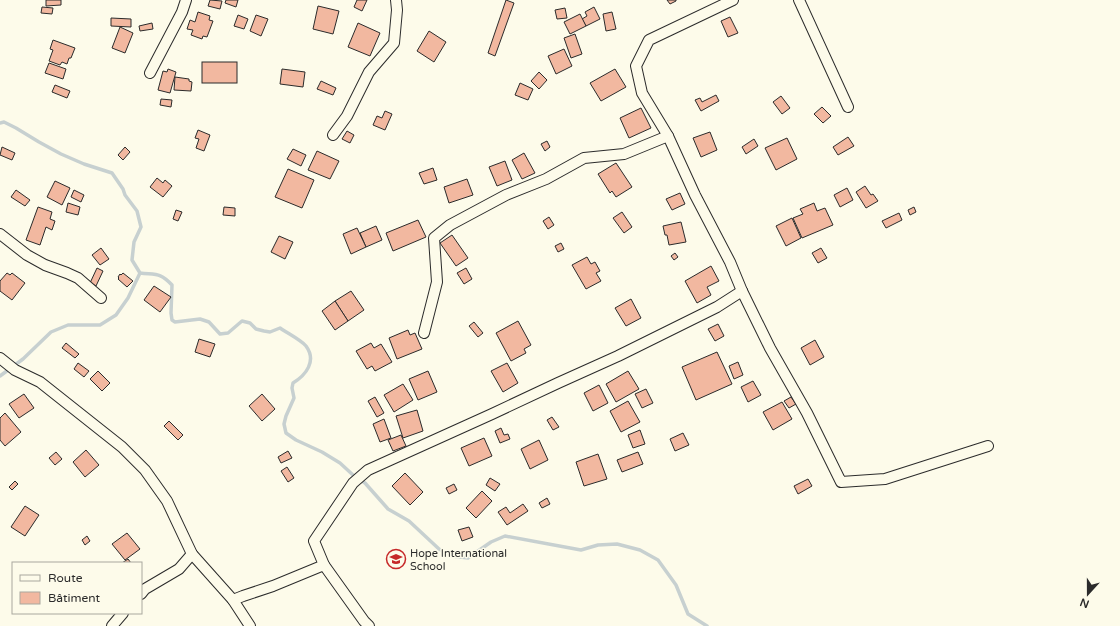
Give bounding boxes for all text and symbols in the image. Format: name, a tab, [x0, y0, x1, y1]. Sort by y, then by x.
place label: Hope International School	[410, 547, 507, 573]
school or university icon: Hope International School	[385, 548, 407, 570]
legend	[12, 562, 142, 614]
text: Route	[48, 571, 83, 585]
north arrow	[1068, 574, 1108, 614]
text: Bâtiment	[48, 591, 100, 605]
text: N	[1078, 595, 1091, 611]

